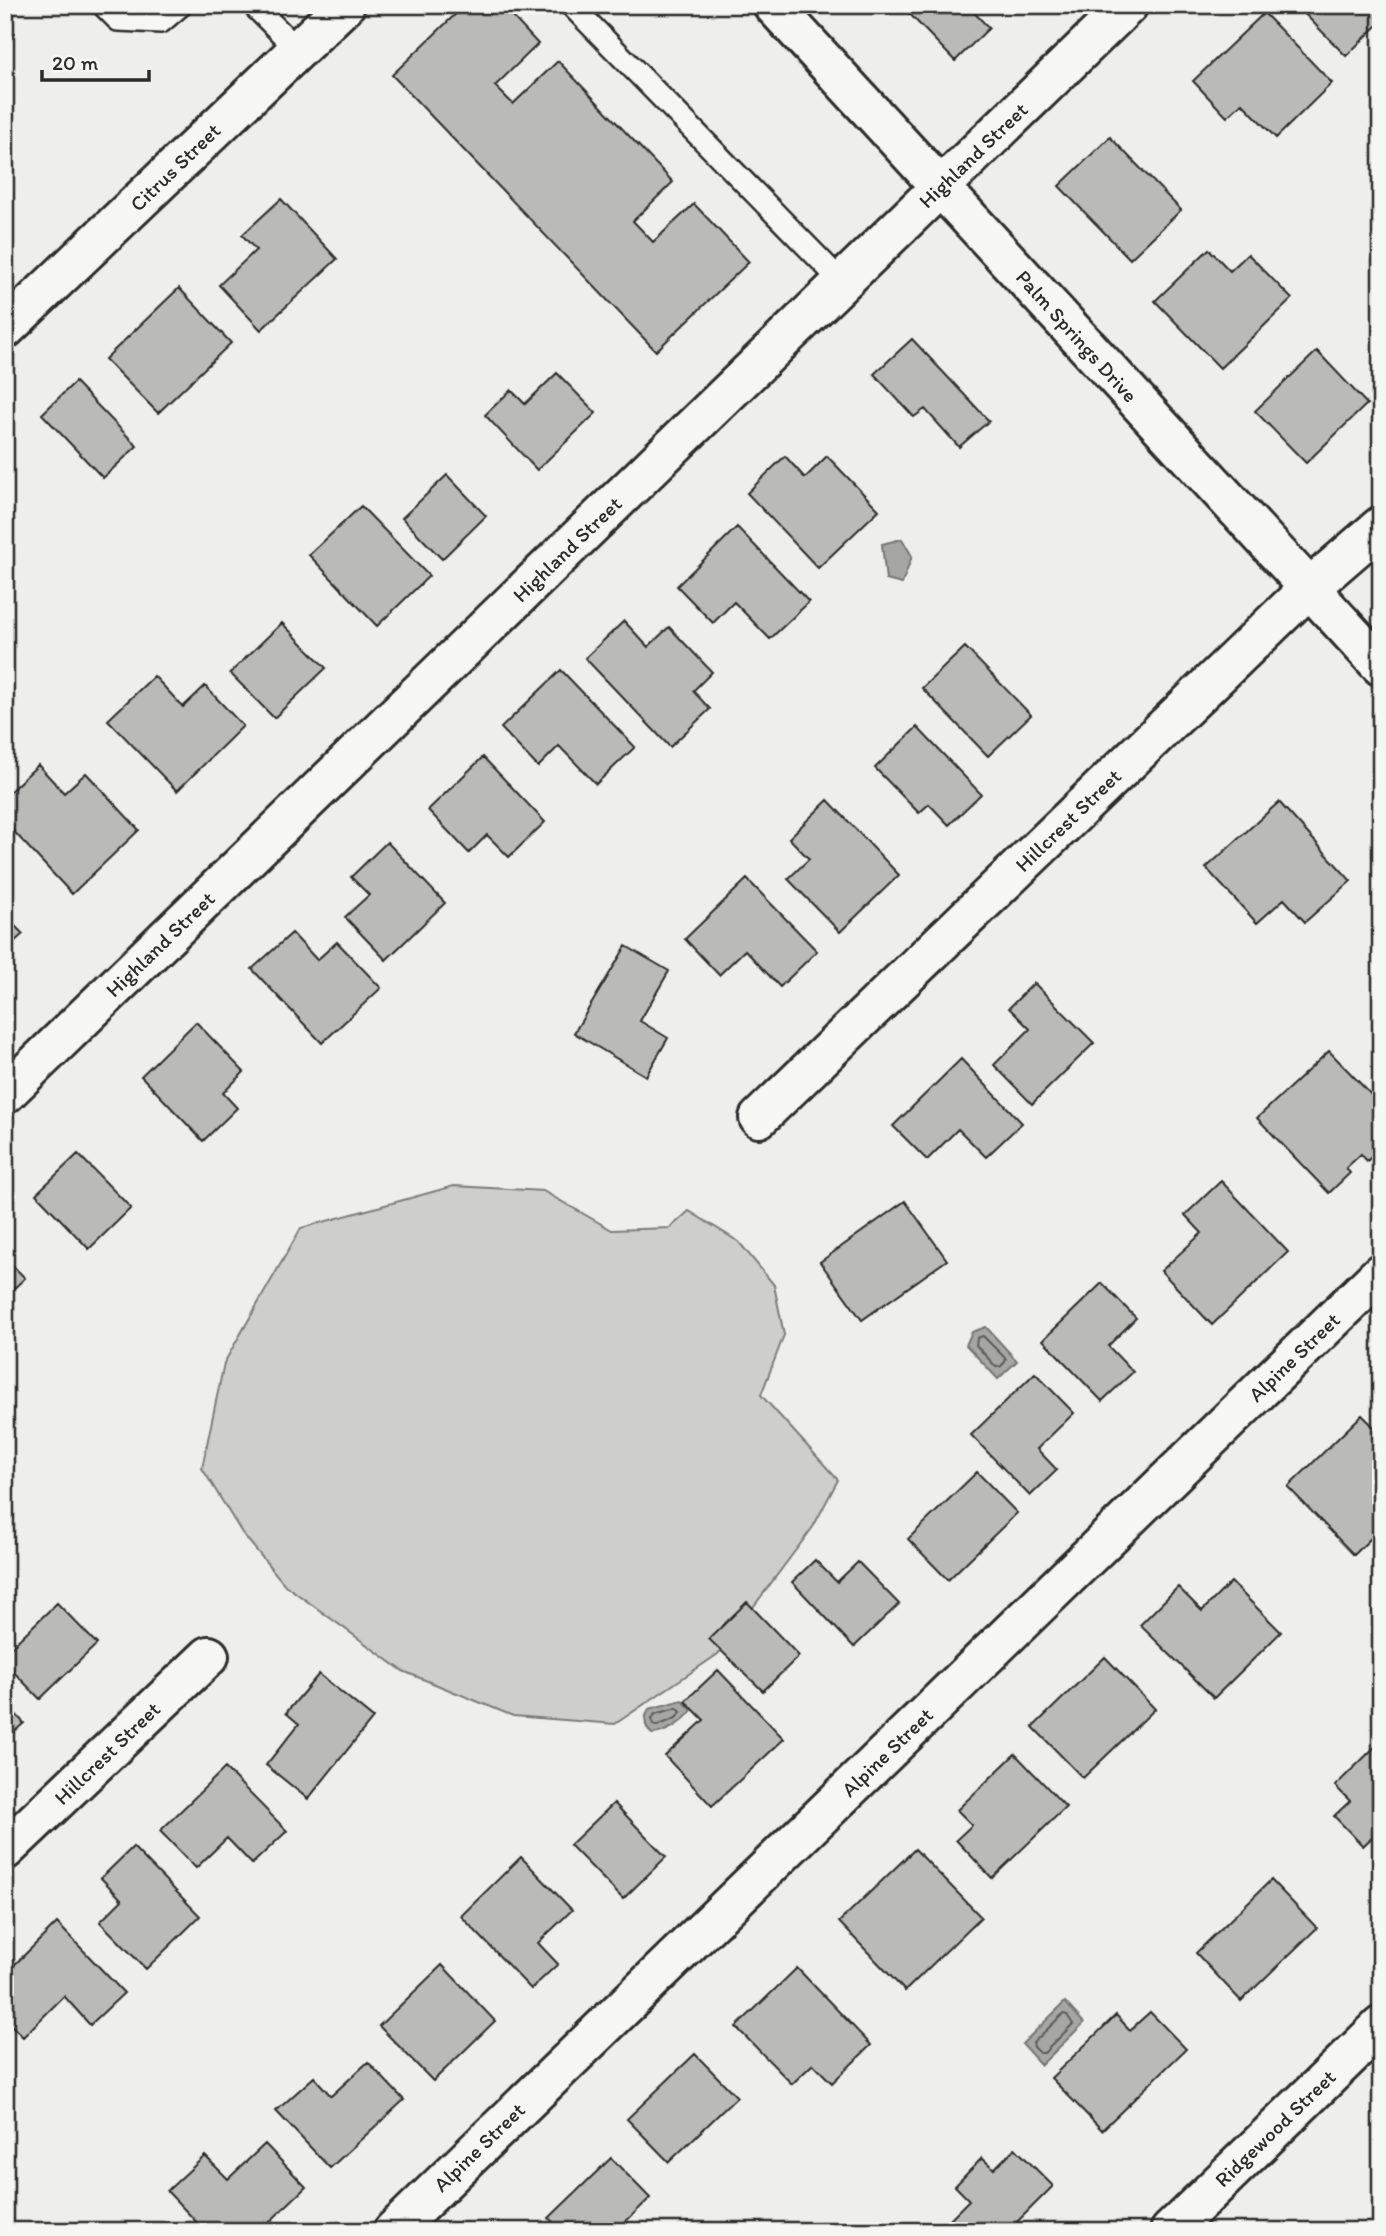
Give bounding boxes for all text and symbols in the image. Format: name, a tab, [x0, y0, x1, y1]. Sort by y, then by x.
scale bar	[42, 38, 149, 82]
text: 20 m	[52, 50, 99, 75]
street label: Highland Street	[913, 97, 1033, 213]
street label: Citrus Street	[125, 118, 225, 216]
street label: Palm Springs Drive	[1011, 265, 1143, 407]
street label: Highland Street	[507, 491, 627, 607]
street label: Hillcrest Street	[1010, 763, 1126, 877]
street label: Highland Street	[100, 886, 220, 1002]
street label: Alpine Street	[1243, 1307, 1345, 1407]
street label: Hillcrest Street	[49, 1696, 165, 1810]
street label: Alpine Street	[836, 1702, 938, 1802]
street label: Ridgewood Street	[1209, 2064, 1341, 2192]
street label: Alpine Street	[428, 2097, 530, 2197]

